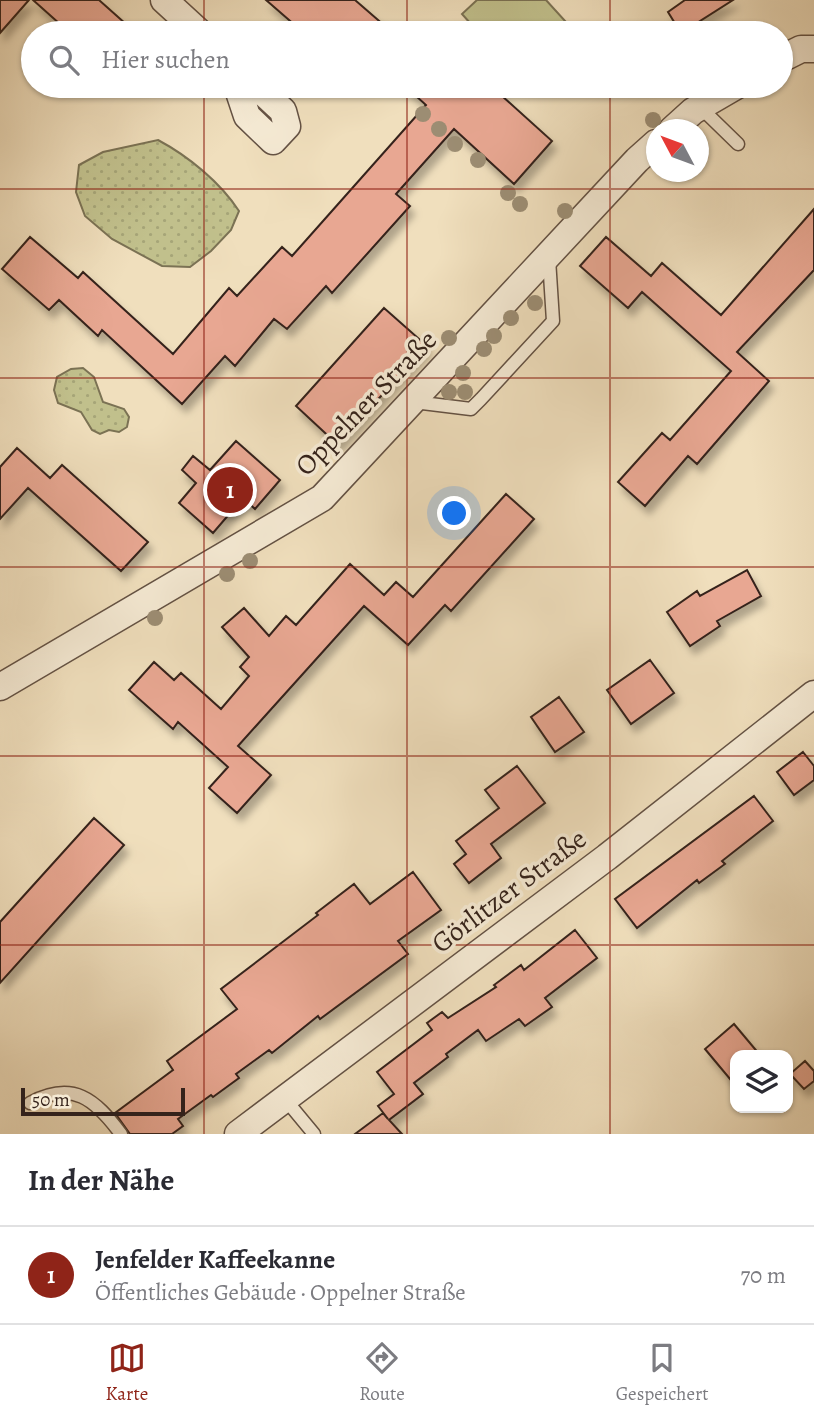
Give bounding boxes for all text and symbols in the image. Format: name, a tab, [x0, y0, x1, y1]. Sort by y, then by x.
search box	[21, 21, 793, 98]
icon: search	[45, 41, 83, 79]
text: Hier suchen	[101, 42, 230, 77]
north arrow	[646, 119, 709, 182]
street label: Oppelner Straße	[287, 322, 445, 484]
pin: 1	[207, 464, 253, 516]
your location	[437, 496, 471, 530]
street label: Görlitzer Straße	[424, 820, 594, 962]
map controls	[730, 1050, 793, 1113]
button: layers	[730, 1050, 793, 1113]
scale bar	[21, 1085, 186, 1117]
text: 50 m	[32, 1087, 70, 1113]
text: In der Nähe	[28, 1160, 174, 1200]
text: Jenfelder Kaffeekanne	[95, 1242, 335, 1277]
text: 1	[47, 1260, 55, 1291]
text: 70 m	[740, 1260, 786, 1291]
text: Öffentliches Gebäude · Oppelner Straße	[95, 1277, 465, 1308]
tab: Karte	[106, 1339, 148, 1407]
tab: Route	[359, 1339, 405, 1407]
tab: Gespeichert	[616, 1339, 708, 1407]

